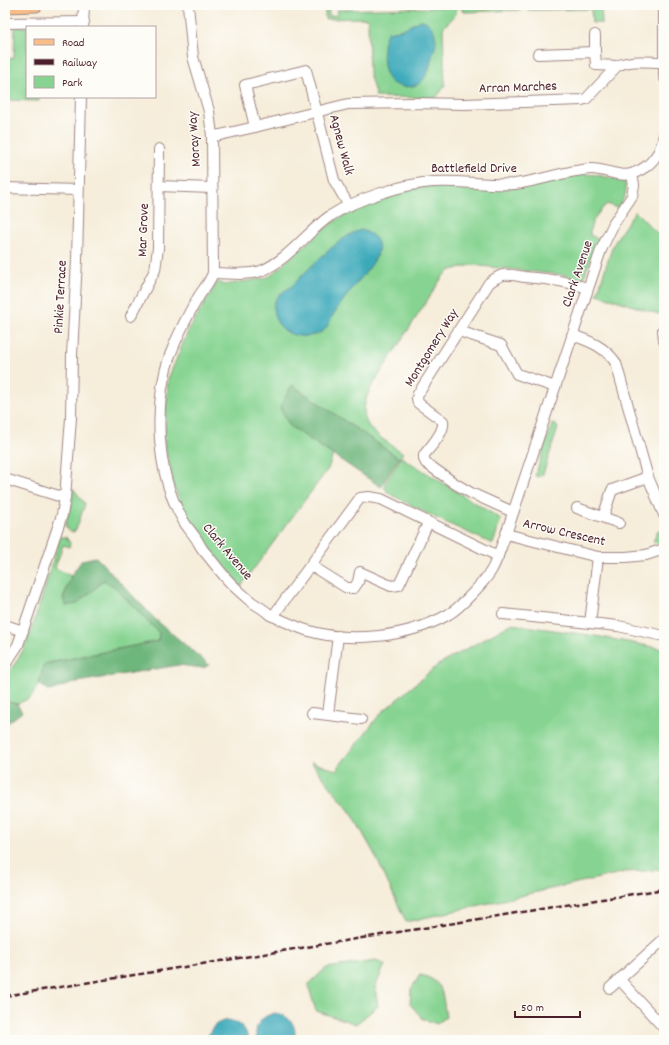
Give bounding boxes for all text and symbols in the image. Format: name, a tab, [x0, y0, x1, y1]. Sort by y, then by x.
legend	[26, 26, 156, 98]
text: Road	[62, 35, 84, 52]
text: Railway	[62, 55, 98, 72]
text: Park	[62, 75, 83, 92]
street label: Arran Marches	[479, 77, 558, 99]
street label: Moray Way	[183, 110, 207, 167]
street label: Agnew Walk	[323, 112, 359, 178]
street label: Battlefield Drive	[431, 159, 517, 179]
street label: Mar Grove	[133, 203, 155, 257]
street label: Clark Avenue	[557, 238, 599, 310]
street label: Pinkie Terrace	[49, 260, 73, 334]
street label: Montgomery Way	[400, 305, 464, 391]
street label: Arrow Crescent	[521, 514, 607, 552]
street label: Clark Avenue	[197, 519, 257, 585]
scale bar	[515, 993, 580, 1019]
text: 50 m	[521, 1000, 544, 1017]

